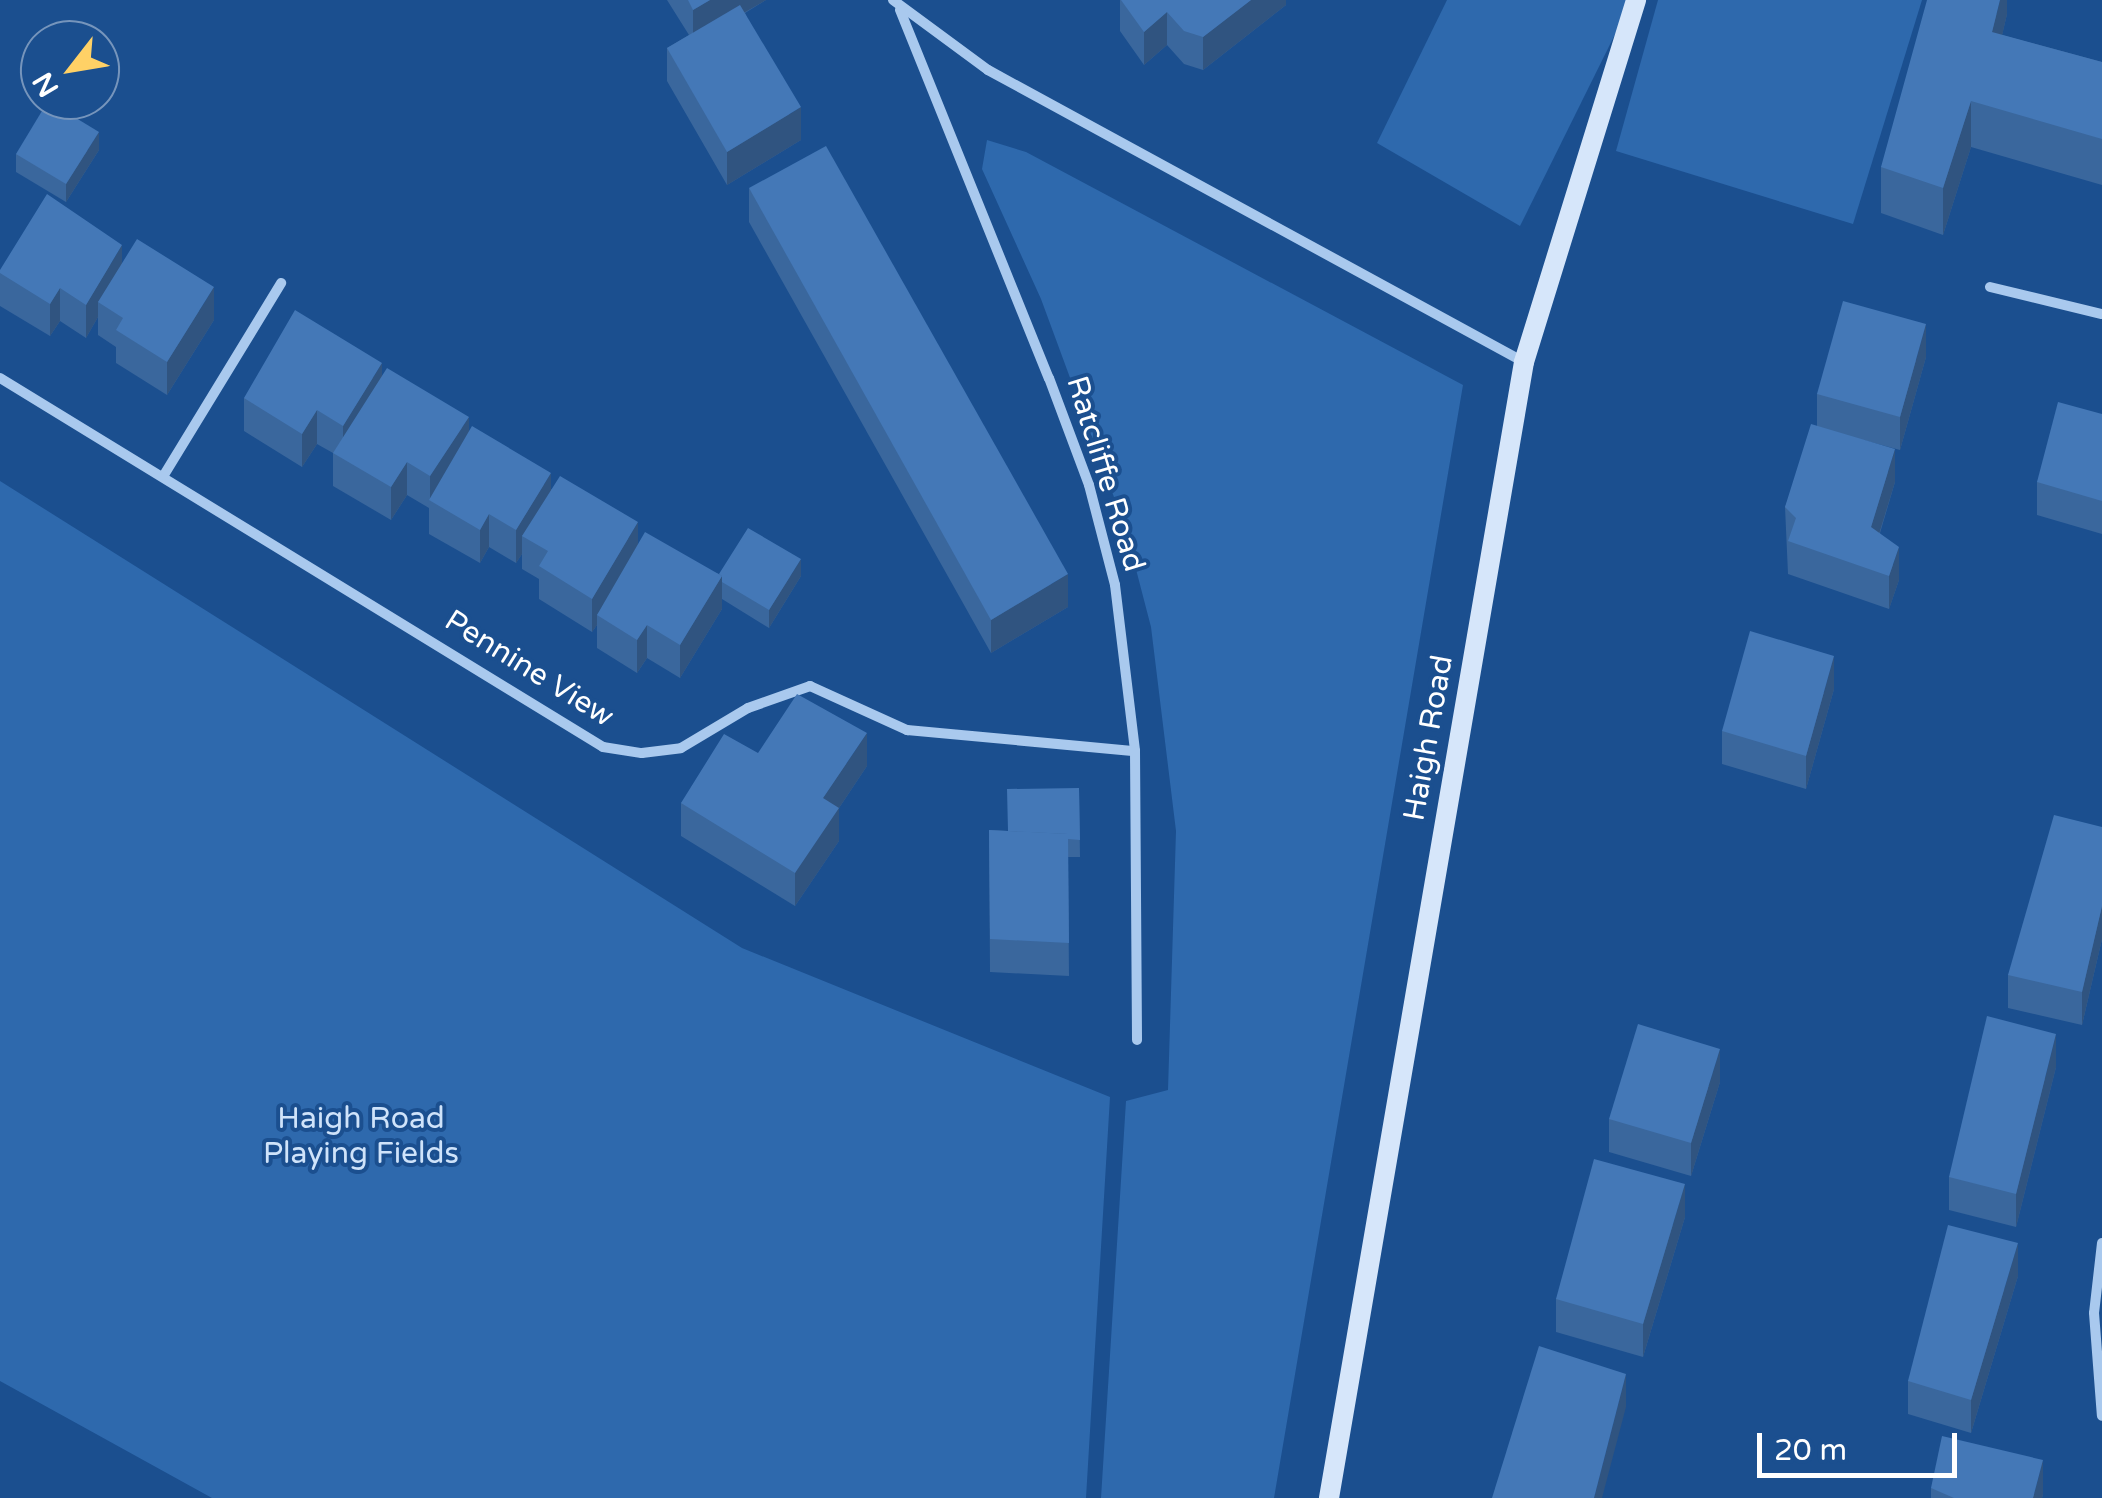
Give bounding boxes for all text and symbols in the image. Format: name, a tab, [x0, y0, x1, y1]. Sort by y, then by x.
north arrow	[20, 20, 120, 120]
text: N	[26, 66, 66, 103]
street label: Ratcliffe Road	[1058, 372, 1152, 576]
street label: Pennine View	[438, 603, 620, 735]
street label: Haigh Road	[1397, 652, 1461, 824]
park label: Haigh Road Playing Fields	[263, 1101, 459, 1172]
scale bar	[1762, 1413, 1962, 1475]
text: 20 m	[1774, 1432, 1847, 1469]

